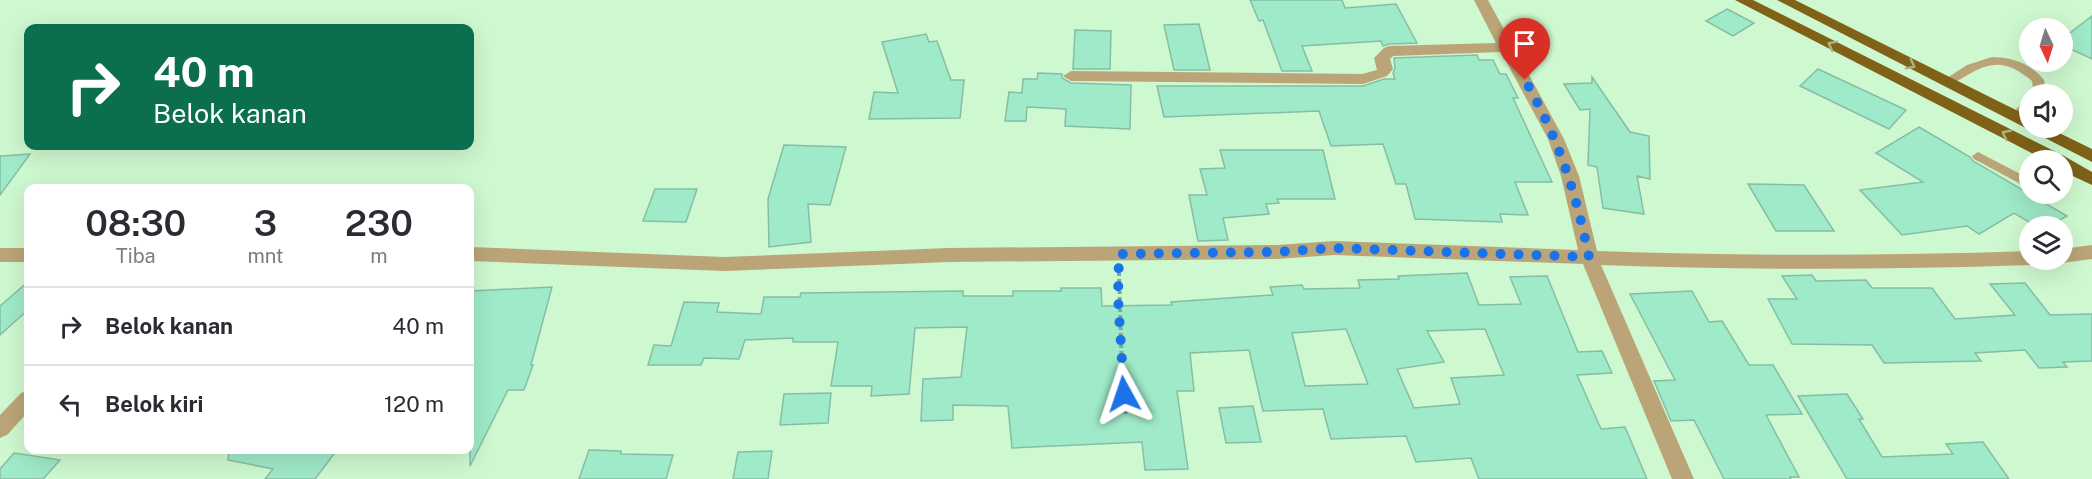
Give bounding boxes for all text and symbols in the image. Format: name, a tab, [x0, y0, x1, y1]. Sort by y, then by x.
pin	[1499, 18, 1550, 80]
north arrow	[2019, 18, 2073, 72]
map controls	[2019, 18, 2073, 270]
icon: arrive	[1508, 27, 1541, 60]
one-way arrow	[1827, 41, 1838, 53]
text: 40 m	[153, 47, 255, 96]
icon: right	[54, 48, 132, 126]
one-way arrow	[1905, 58, 1915, 69]
button: sound	[2019, 84, 2073, 138]
text: Belok kanan	[153, 97, 307, 129]
one-way arrow	[2001, 130, 2012, 141]
button: search	[2019, 150, 2073, 204]
text: 08:30	[85, 202, 186, 244]
text: 3	[254, 202, 277, 244]
text: 230	[345, 202, 413, 244]
button: layers	[2019, 216, 2073, 270]
text: Tiba	[116, 244, 156, 268]
text: mnt	[247, 244, 284, 268]
text: m	[370, 244, 387, 268]
icon: right	[54, 310, 87, 343]
text: Belok kanan	[105, 313, 233, 339]
text: 40 m	[392, 313, 444, 339]
position arrow	[1092, 362, 1156, 426]
icon: left	[54, 388, 87, 421]
text: Belok kiri	[105, 391, 203, 417]
text: 120 m	[384, 391, 444, 417]

